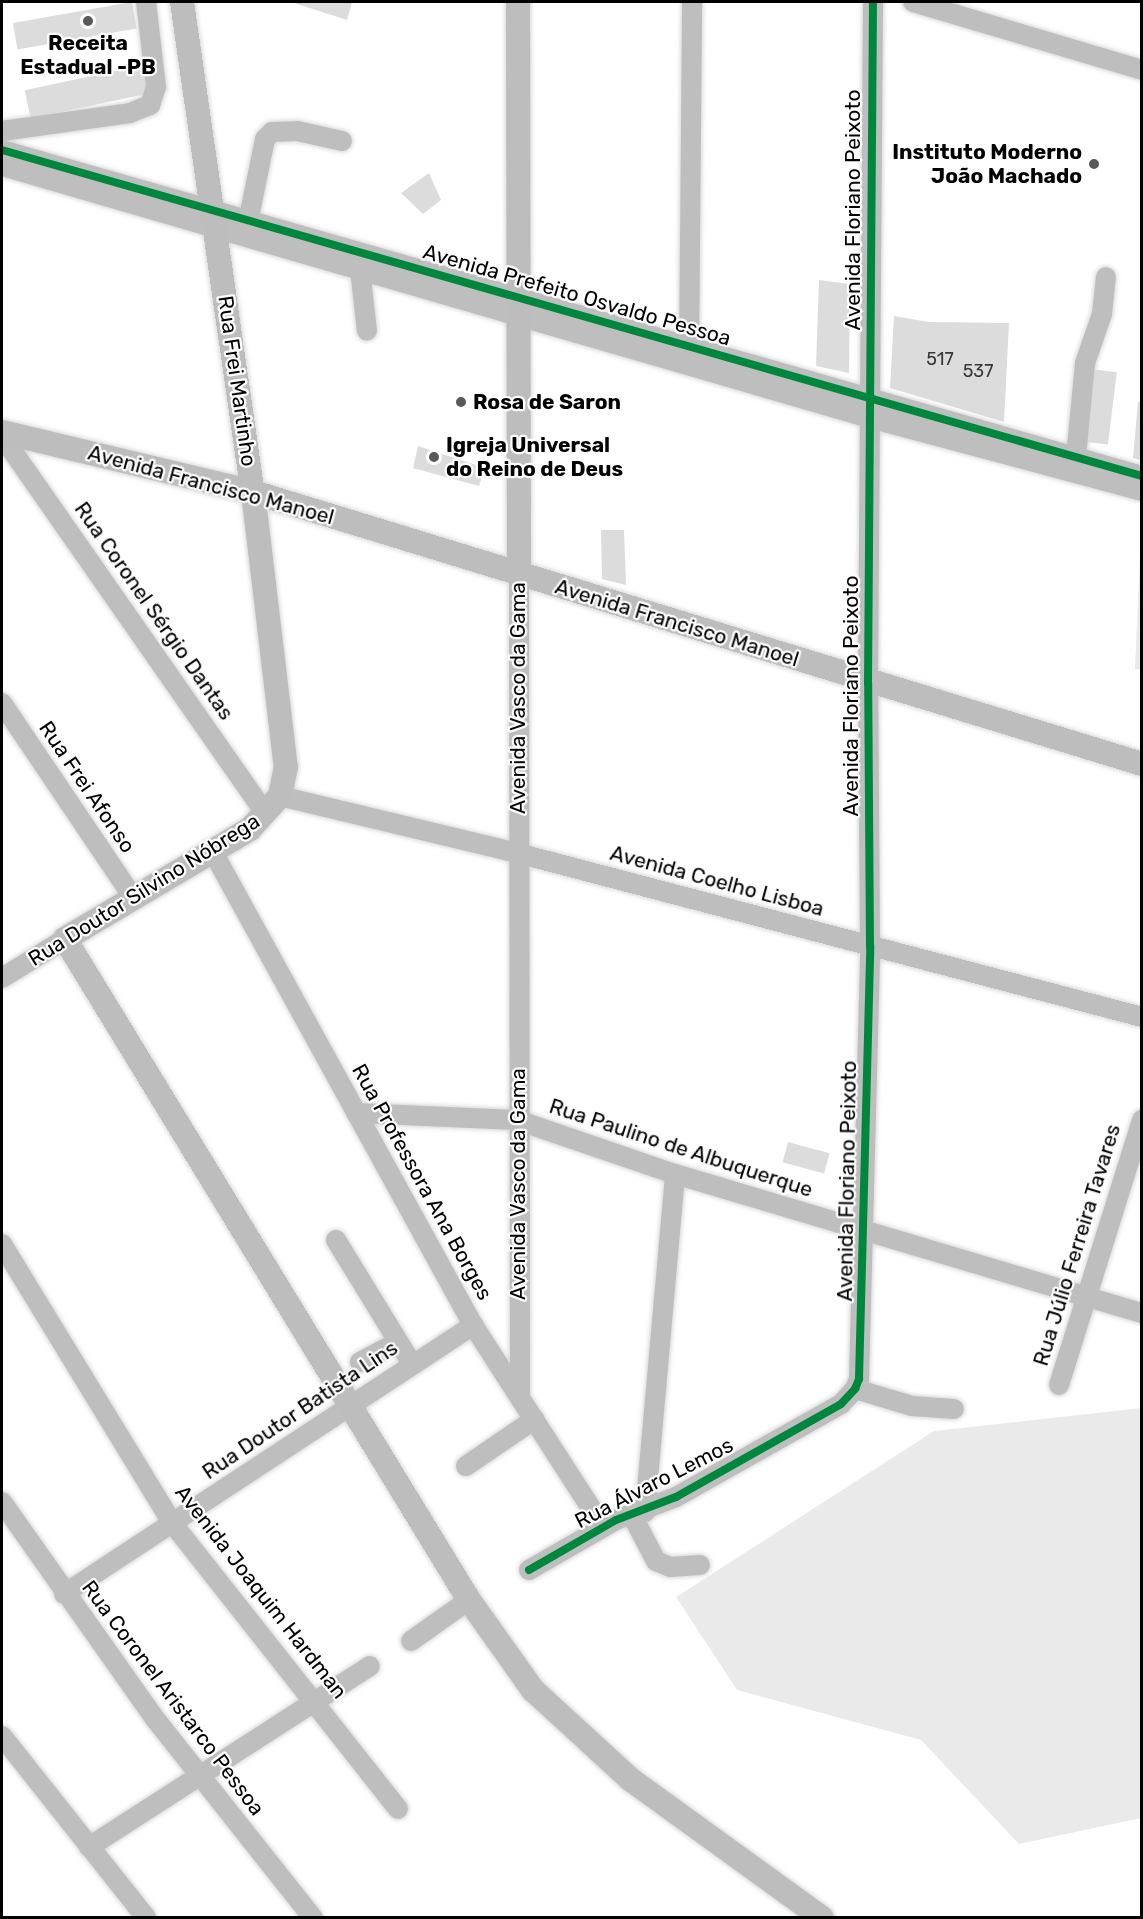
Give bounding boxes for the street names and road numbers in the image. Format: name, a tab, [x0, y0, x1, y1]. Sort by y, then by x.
street label: Avenida Floriano Peixoto	[840, 90, 866, 330]
street label: Avenida Prefeito Osvaldo Pessoa	[420, 239, 734, 351]
street label: Rua Frei Martinho	[213, 294, 261, 468]
street label: Avenida Francisco Manoel	[85, 440, 337, 530]
street label: Rua Coronel Sérgio Dantas	[69, 497, 239, 725]
street label: Avenida Francisco Manoel	[552, 574, 802, 672]
street label: Avenida Floriano Peixoto	[838, 576, 864, 816]
street label: Avenida Vasco da Gama	[505, 582, 531, 814]
street label: Rua Frei Afonso	[34, 716, 140, 858]
street label: Rua Doutor Silvino Nóbrega	[24, 808, 264, 972]
street label: Avenida Coelho Lisboa	[607, 840, 827, 922]
street label: Rua Professora Ana Borges	[346, 1059, 498, 1305]
street label: Avenida Floriano Peixoto	[832, 1060, 862, 1302]
street label: Avenida Vasco da Gama	[505, 1068, 531, 1300]
street label: Rua Paulino de Albuquerque	[546, 1093, 816, 1203]
street label: Rua Júlio Ferreira Tavares	[1028, 1121, 1126, 1369]
street label: Rua Doutor Batista Lins	[197, 1335, 403, 1485]
street label: Rua Álvaro Lemos	[570, 1432, 738, 1534]
street label: Avenida Joaquim Hardman	[170, 1480, 352, 1704]
street label: Rua Coronel Aristarco Pessoa	[76, 1575, 270, 1821]

